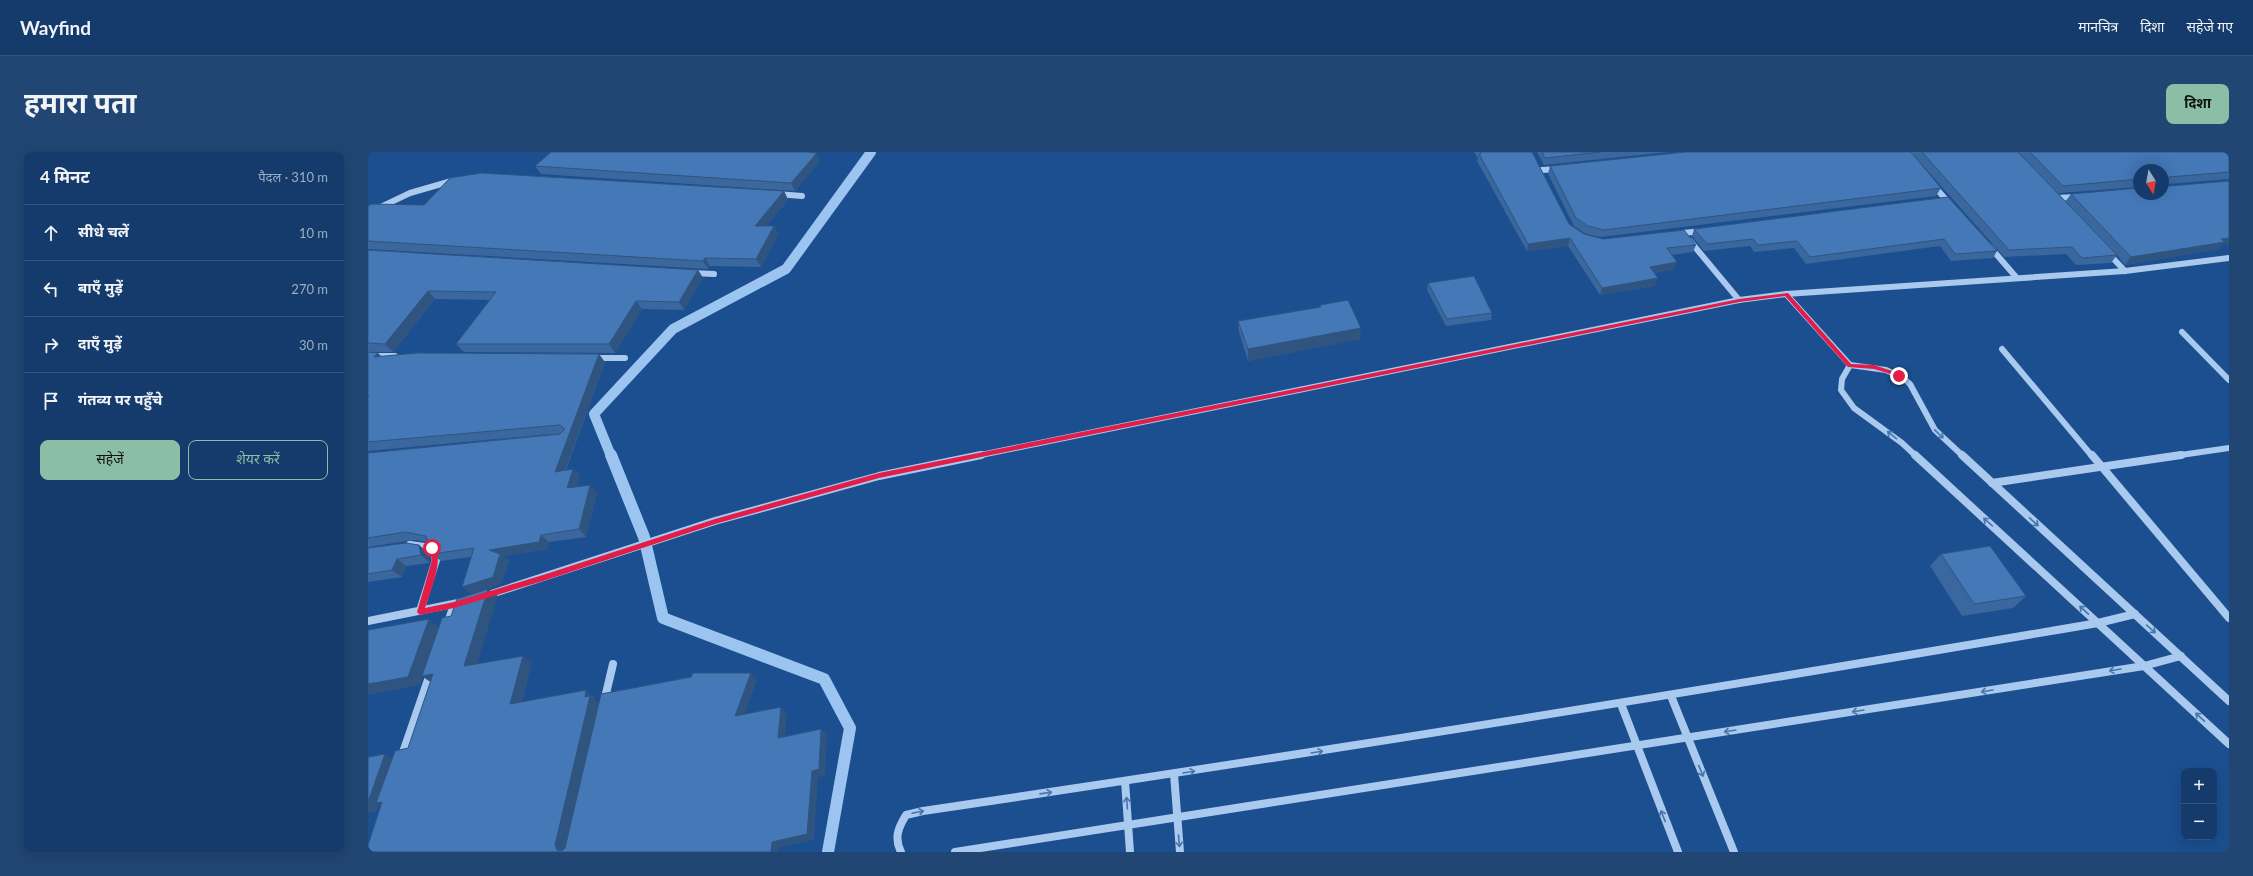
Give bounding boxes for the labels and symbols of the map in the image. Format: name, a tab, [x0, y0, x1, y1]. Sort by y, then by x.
north arrow	[2133, 164, 2169, 200]
route end	[1890, 367, 1908, 385]
one-way arrow	[1934, 429, 1944, 439]
one-way arrow	[1887, 431, 1898, 440]
one-way arrow	[2029, 517, 2039, 526]
one-way arrow	[1983, 518, 1994, 527]
route start	[423, 539, 441, 557]
one-way arrow	[2079, 605, 2089, 615]
one-way arrow	[2146, 624, 2156, 634]
one-way arrow	[2109, 667, 2122, 675]
one-way arrow	[1981, 687, 1994, 695]
one-way arrow	[1852, 707, 1865, 715]
one-way arrow	[2195, 713, 2205, 722]
one-way arrow	[1724, 727, 1737, 735]
one-way arrow	[1310, 748, 1323, 756]
one-way arrow	[1698, 765, 1705, 777]
one-way arrow	[1182, 768, 1195, 776]
one-way arrow	[1039, 789, 1052, 797]
one-way arrow	[1123, 797, 1130, 810]
one-way arrow	[911, 808, 924, 816]
one-way arrow	[1659, 810, 1667, 822]
one-way arrow	[1175, 834, 1183, 847]

